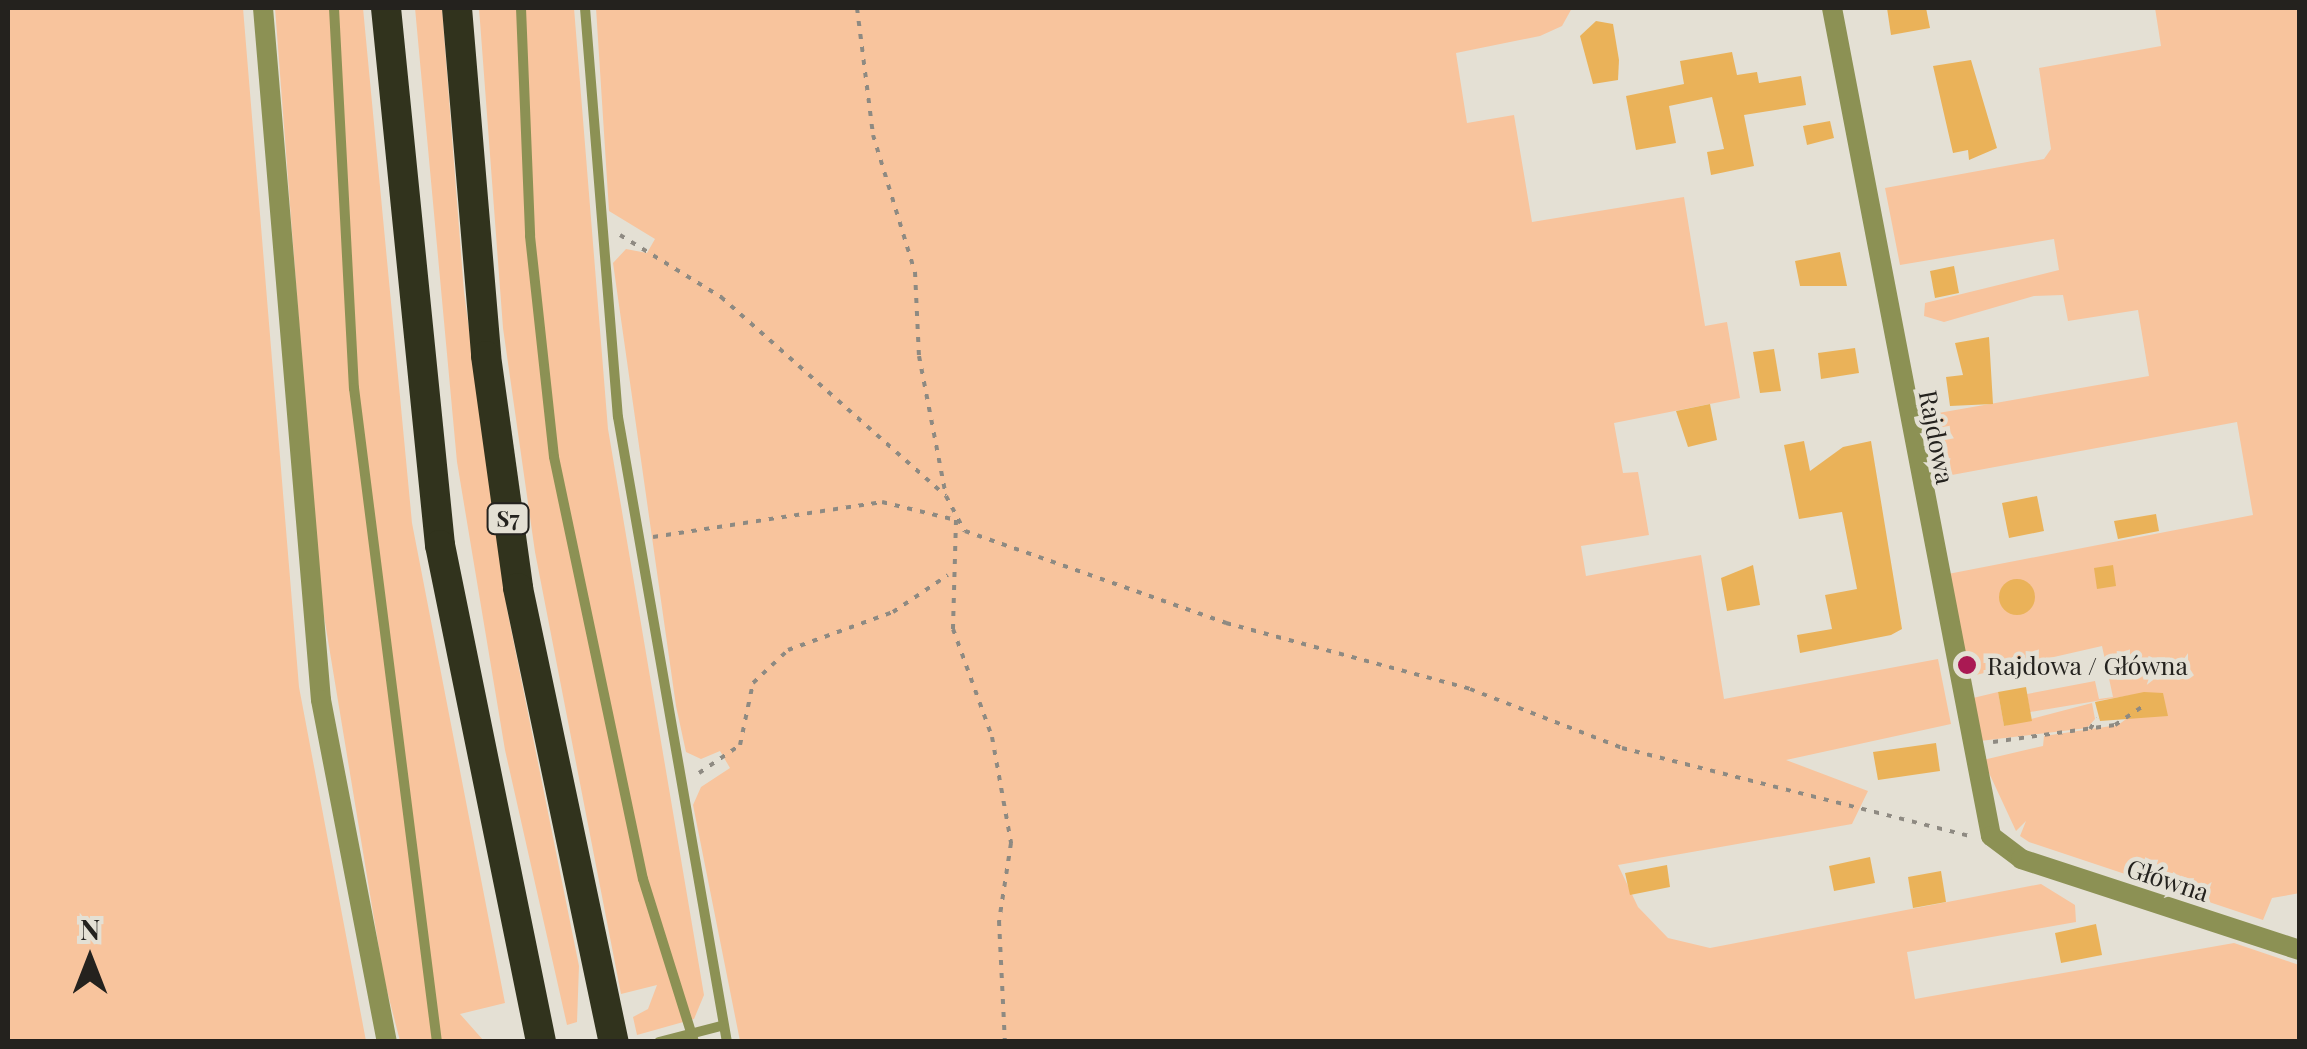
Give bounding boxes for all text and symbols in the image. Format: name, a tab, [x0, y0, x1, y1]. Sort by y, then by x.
street label: Rajdowa	[1913, 388, 1961, 486]
road number: S7	[486, 502, 530, 536]
place label: Rajdowa / Główna	[1987, 650, 2188, 680]
marker: Rajdowa / Główna	[1956, 654, 1978, 676]
street label: Główna	[2123, 853, 2213, 907]
north arrow	[40, 909, 140, 1009]
text: N	[80, 910, 100, 947]

